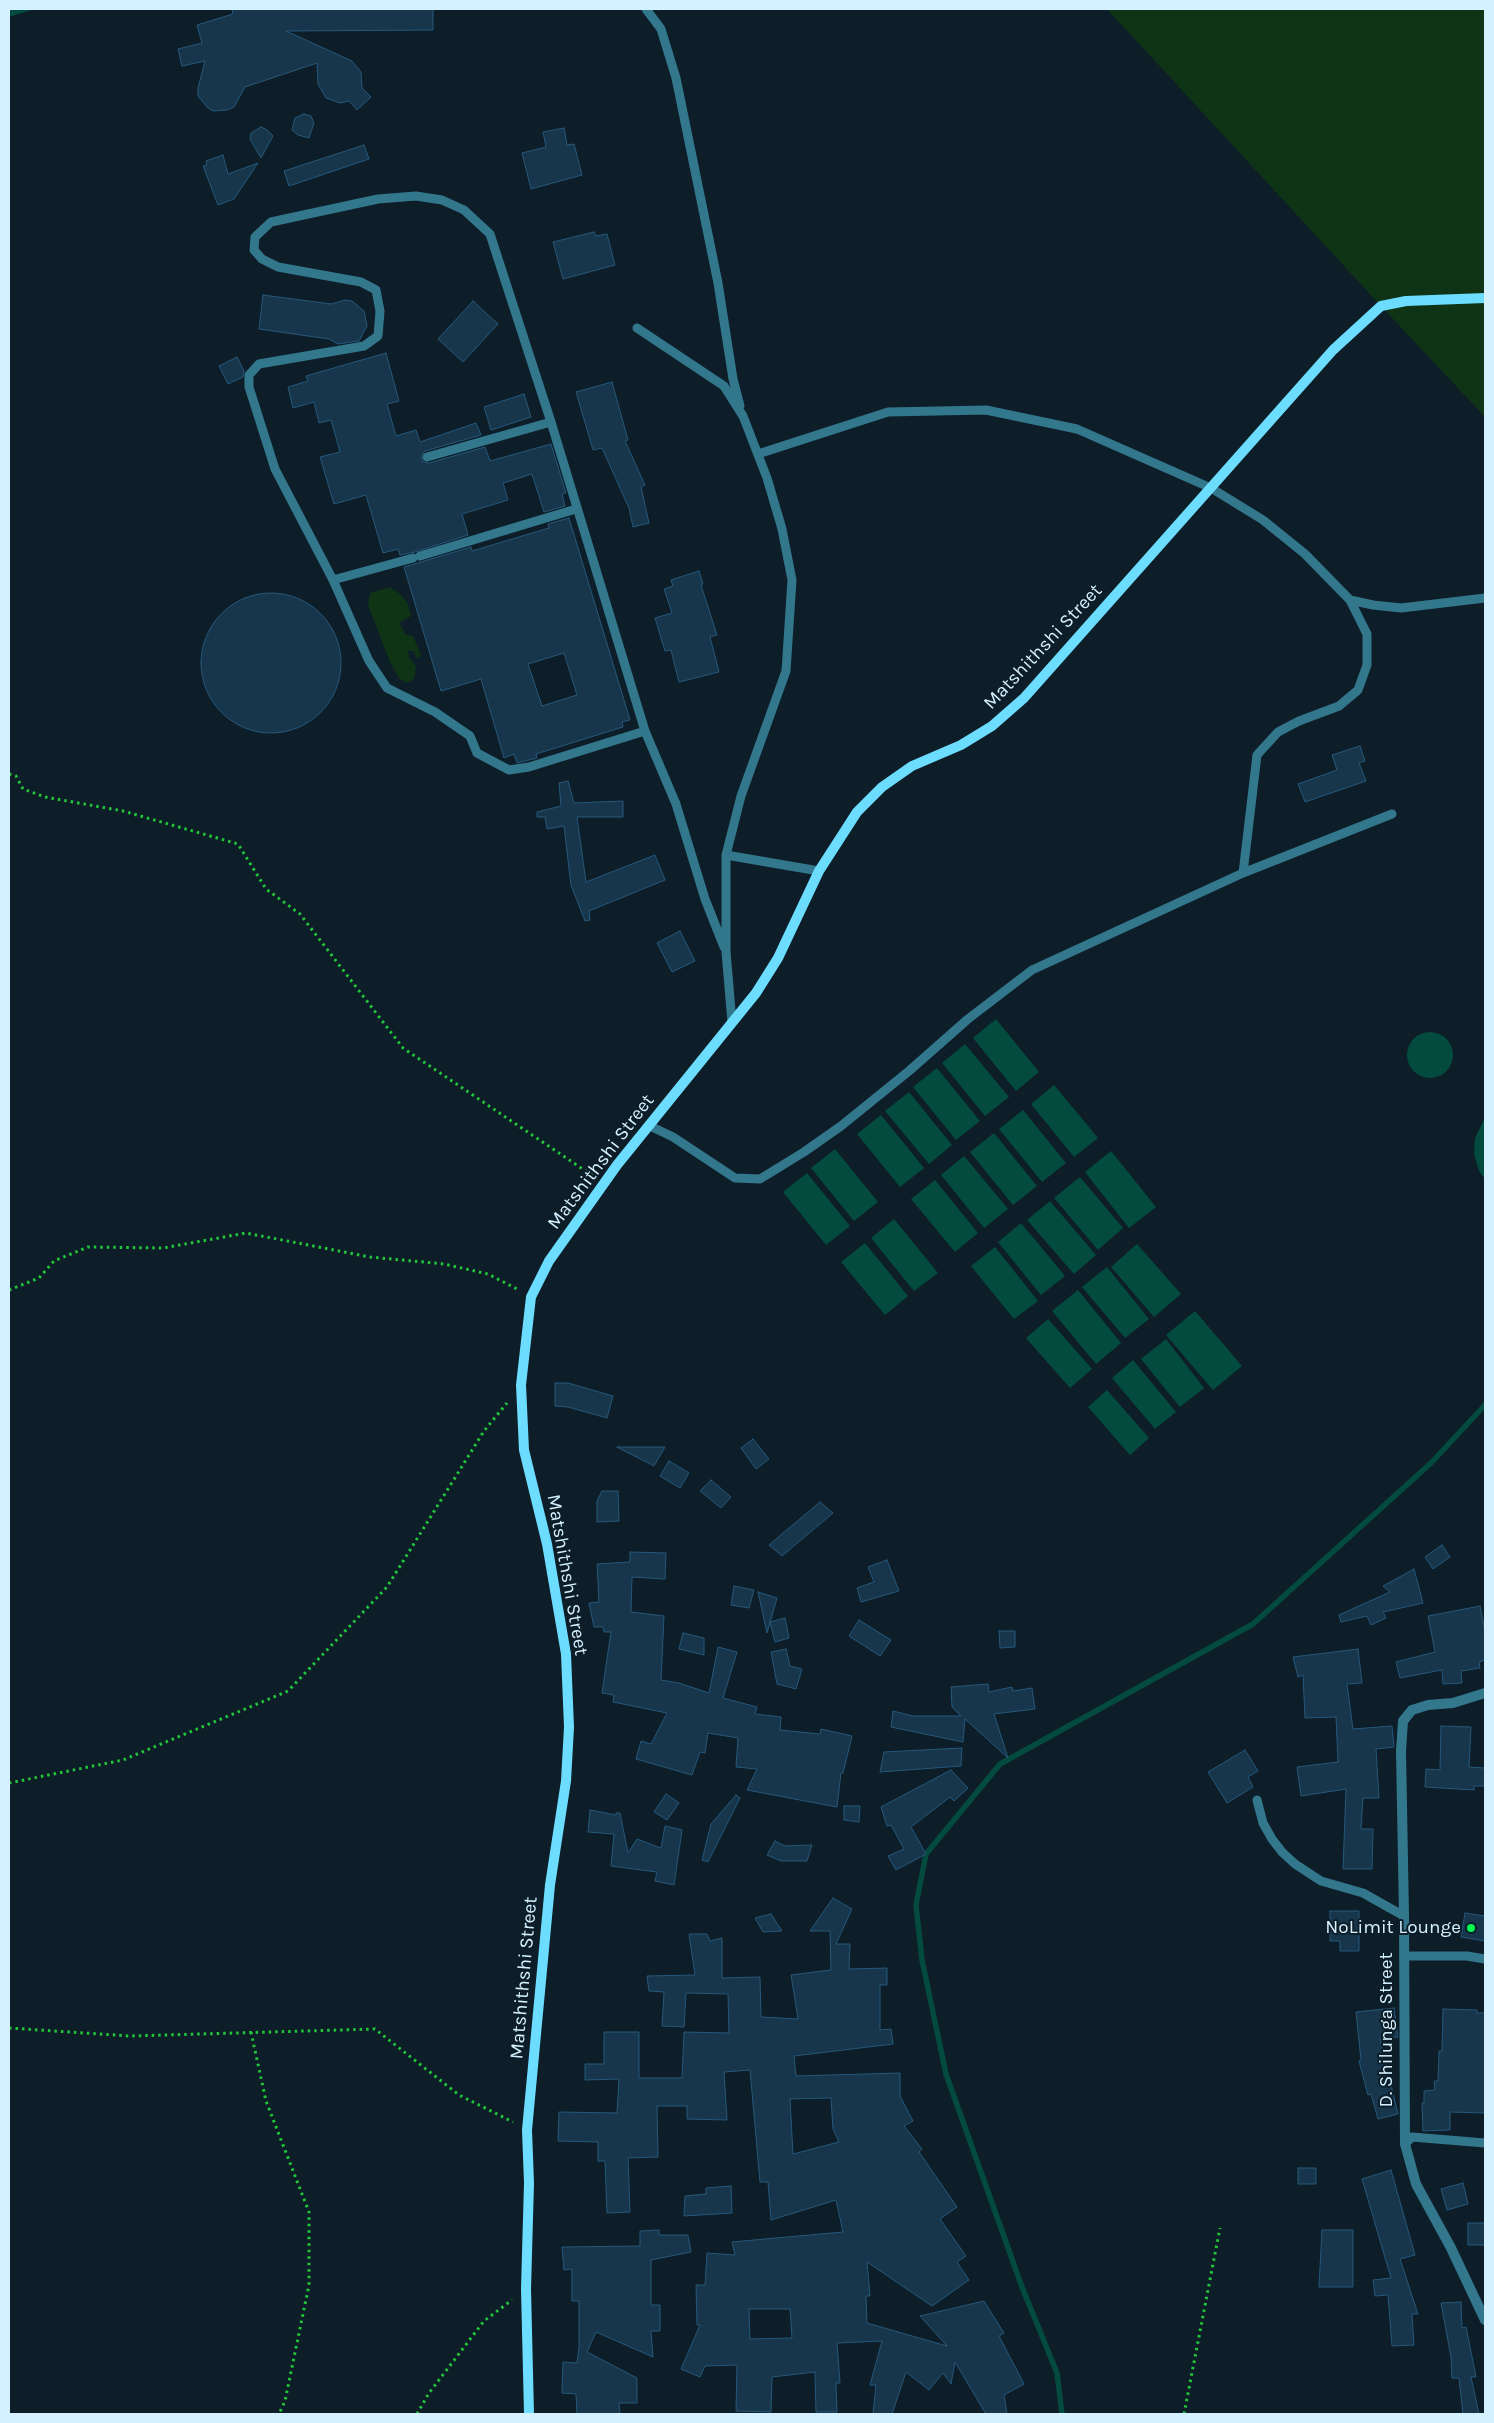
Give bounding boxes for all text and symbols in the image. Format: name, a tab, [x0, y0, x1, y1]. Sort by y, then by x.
street label: Matshithshi Street	[979, 580, 1107, 714]
street label: Matshithshi Street	[543, 1090, 659, 1234]
street label: Matshithshi Street	[542, 1493, 592, 1657]
street label: Matshithshi Street	[506, 1896, 542, 2060]
place label: NoLimit Lounge	[1325, 1917, 1461, 1939]
marker: NoLimit Lounge	[1465, 1922, 1477, 1934]
street label: D. Shilunga Street	[1376, 1952, 1398, 2108]

